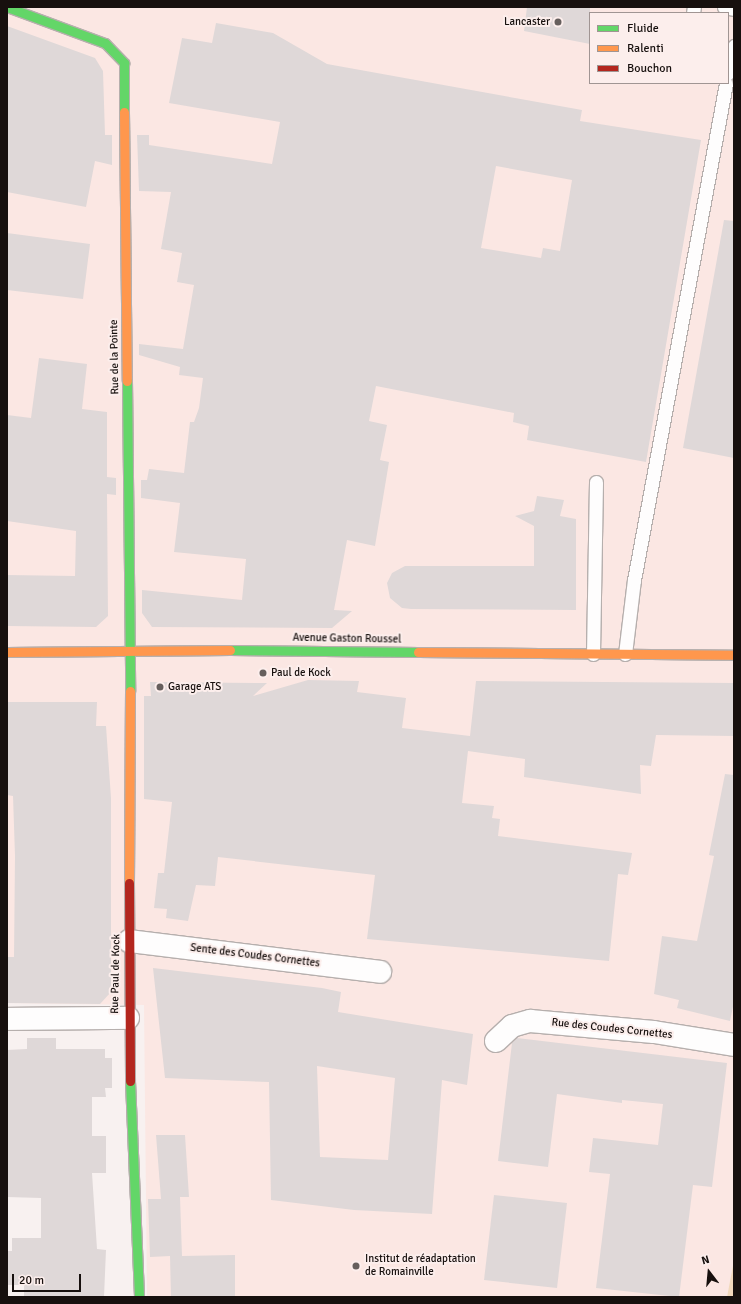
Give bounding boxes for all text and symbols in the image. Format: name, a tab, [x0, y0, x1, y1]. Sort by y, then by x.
legend	[589, 12, 729, 84]
place label: Lancaster	[504, 15, 550, 29]
marker: Lancaster	[553, 17, 563, 27]
text: Fluide	[627, 21, 659, 36]
text: Ralenti	[627, 41, 664, 56]
text: Bouchon	[627, 61, 672, 76]
street label: Rue de la Pointe	[108, 319, 122, 395]
street label: Avenue Gaston Roussel	[293, 631, 401, 647]
place label: Paul de Kock	[271, 666, 331, 680]
marker: Paul de Kock	[258, 668, 268, 678]
place label: Garage ATS	[168, 680, 221, 694]
marker: Garage ATS	[155, 682, 165, 692]
street label: Rue Paul de Kock	[109, 934, 123, 1014]
street label: Sente des Coudes Cornettes	[189, 941, 321, 971]
street label: Rue des Coudes Cornettes	[551, 1016, 673, 1042]
north arrow	[689, 1252, 729, 1292]
place label: Institut de réadaptation de Romainville	[365, 1253, 476, 1279]
text: N	[700, 1253, 711, 1267]
marker: Institut de réadaptation de Romainville	[350, 1260, 362, 1272]
scale bar	[14, 1266, 83, 1292]
text: 20 m	[19, 1273, 44, 1288]

